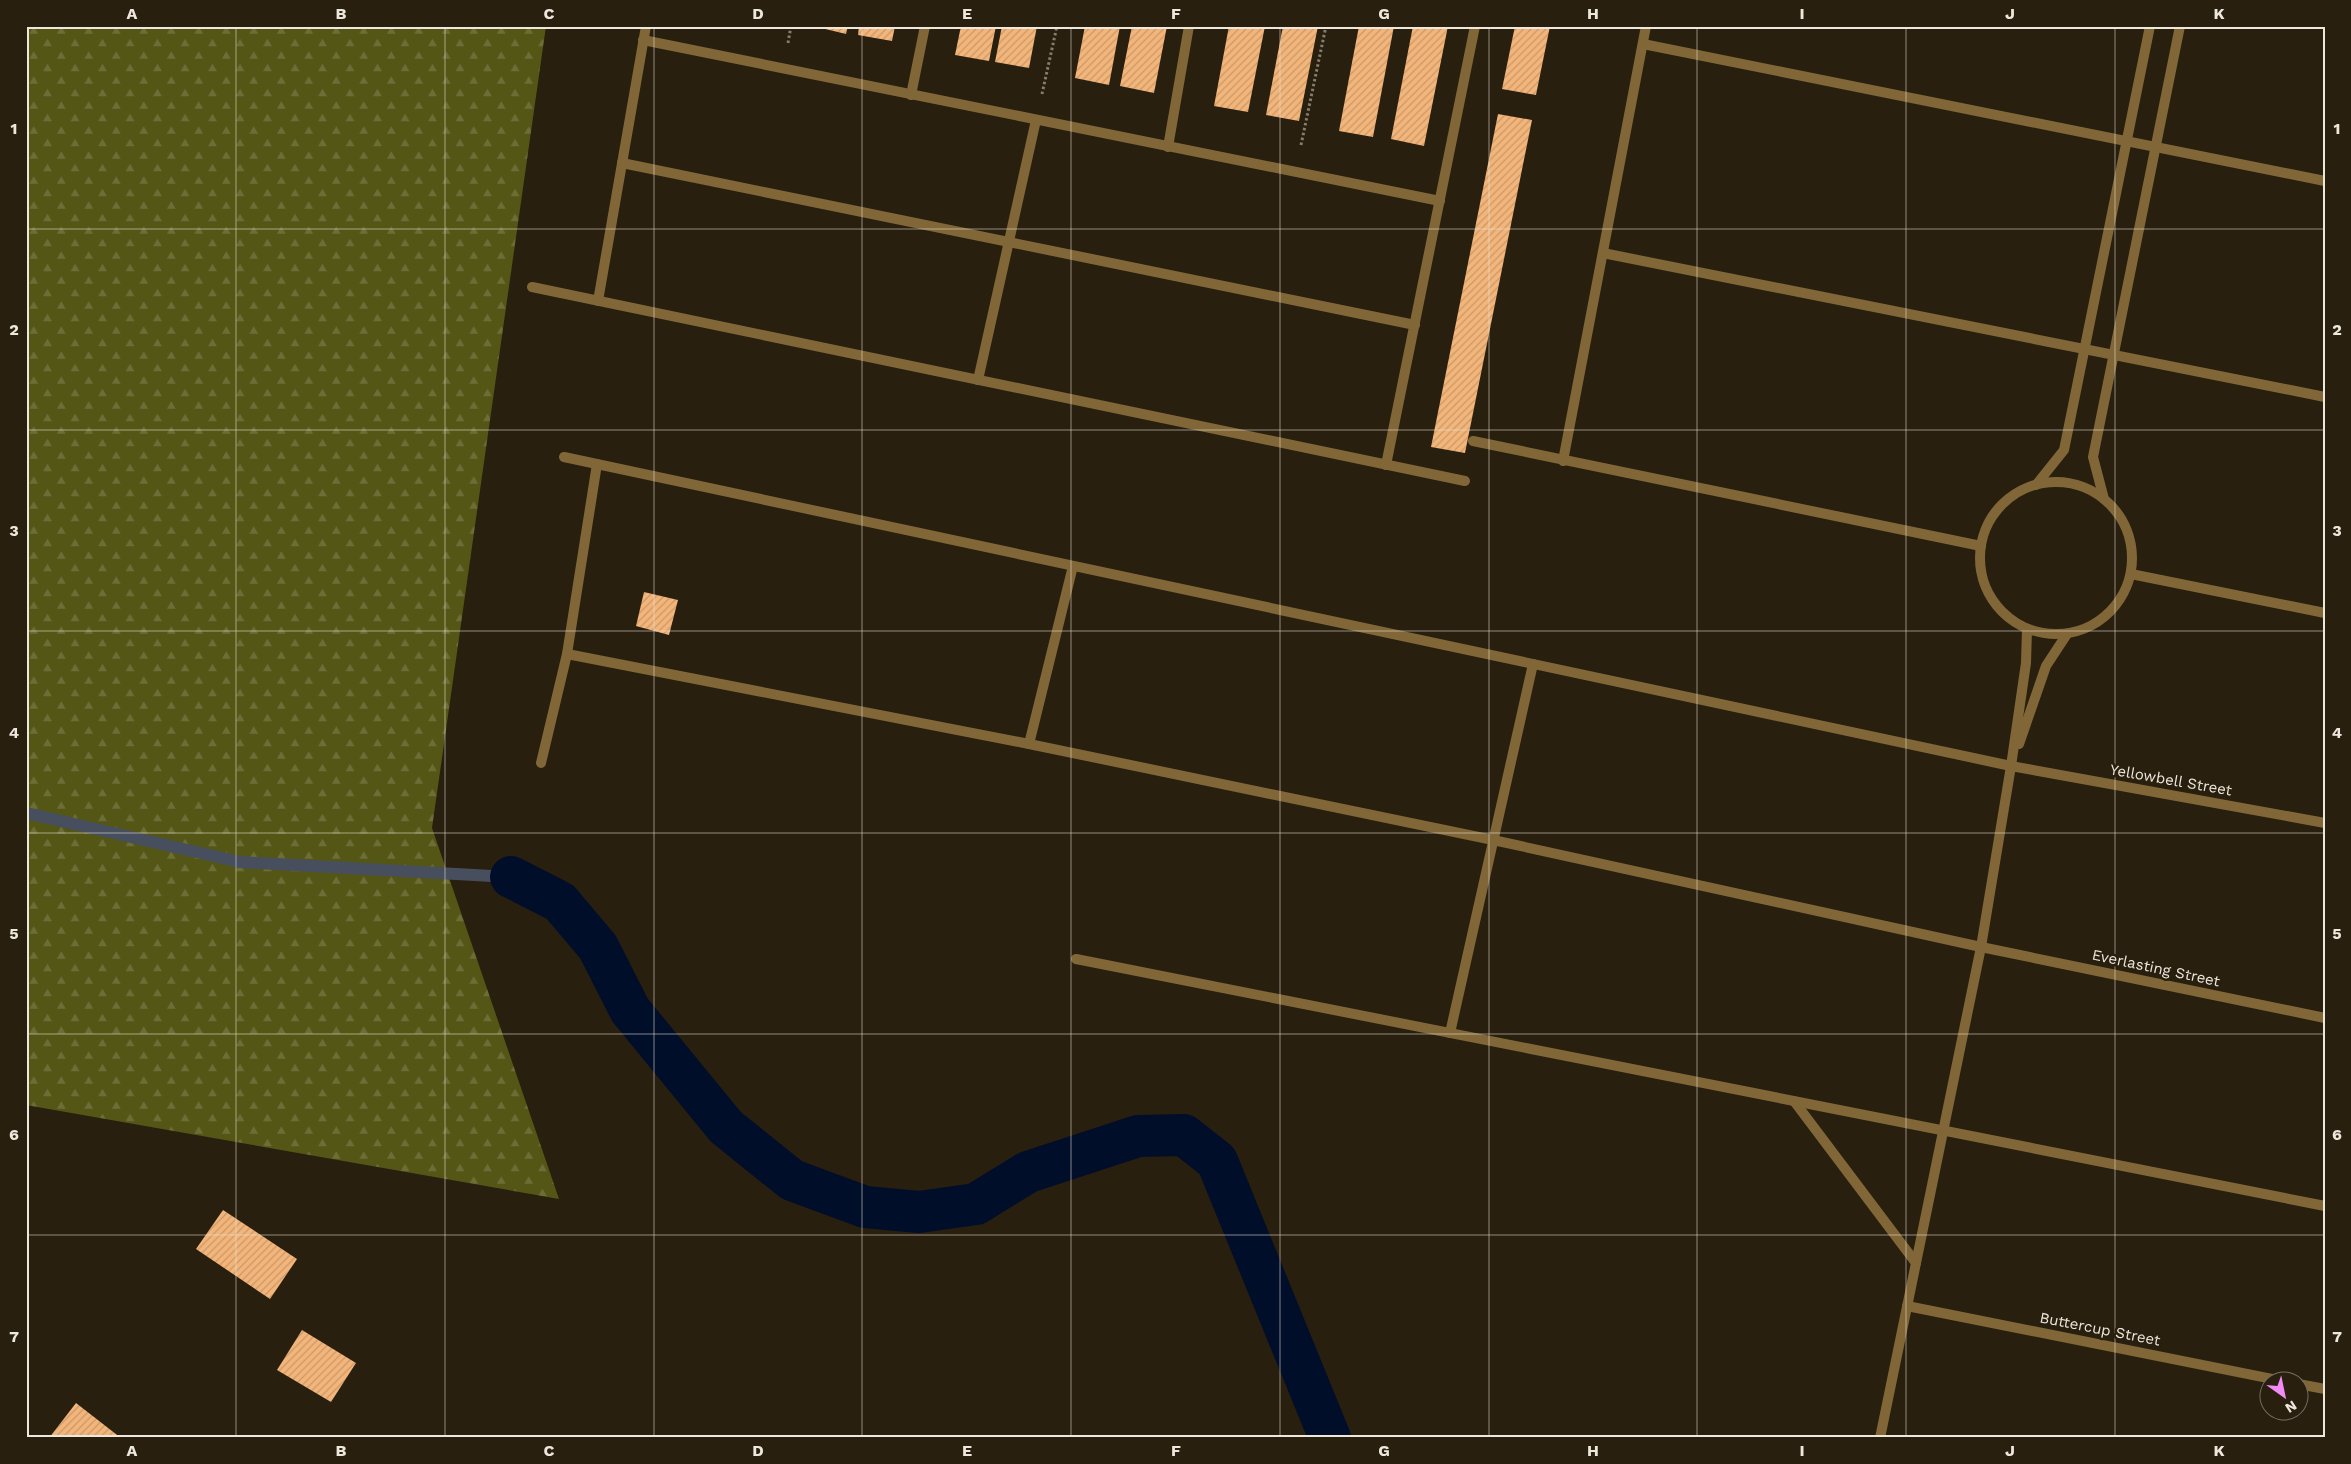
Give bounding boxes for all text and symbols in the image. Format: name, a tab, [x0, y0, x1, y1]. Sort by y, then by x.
text: A	[127, 4, 138, 23]
text: B	[336, 4, 347, 23]
text: C	[544, 4, 555, 23]
text: D	[752, 4, 764, 23]
text: E	[962, 4, 972, 23]
text: F	[1171, 4, 1181, 23]
text: G	[1378, 4, 1390, 23]
text: H	[1587, 4, 1599, 23]
text: I	[1799, 4, 1805, 23]
text: J	[2005, 4, 2015, 23]
text: K	[2213, 4, 2225, 23]
text: 1	[11, 119, 17, 138]
text: 1	[2334, 119, 2340, 138]
text: 2	[9, 320, 19, 339]
text: 2	[2332, 320, 2342, 339]
text: 3	[9, 521, 19, 540]
text: 3	[2332, 521, 2342, 540]
text: 4	[9, 723, 19, 742]
text: 4	[2332, 723, 2342, 742]
street label: Yellowbell Street	[2109, 760, 2234, 800]
text: 5	[9, 924, 19, 943]
text: 5	[2332, 924, 2342, 943]
street label: Everlasting Street	[2090, 946, 2222, 991]
text: 6	[9, 1125, 19, 1144]
text: 6	[2332, 1125, 2342, 1144]
street label: Buttercup Street	[2038, 1308, 2163, 1350]
text: 7	[9, 1327, 19, 1346]
text: 7	[2332, 1327, 2342, 1346]
north arrow	[2258, 1372, 2308, 1422]
text: N	[2282, 1397, 2300, 1416]
text: A	[127, 1441, 138, 1460]
text: B	[336, 1441, 347, 1460]
text: C	[544, 1441, 555, 1460]
text: D	[752, 1441, 764, 1460]
text: E	[962, 1441, 972, 1460]
text: F	[1171, 1441, 1181, 1460]
text: G	[1378, 1441, 1390, 1460]
text: H	[1587, 1441, 1599, 1460]
text: I	[1799, 1441, 1805, 1460]
text: J	[2005, 1441, 2015, 1460]
text: K	[2213, 1441, 2225, 1460]

